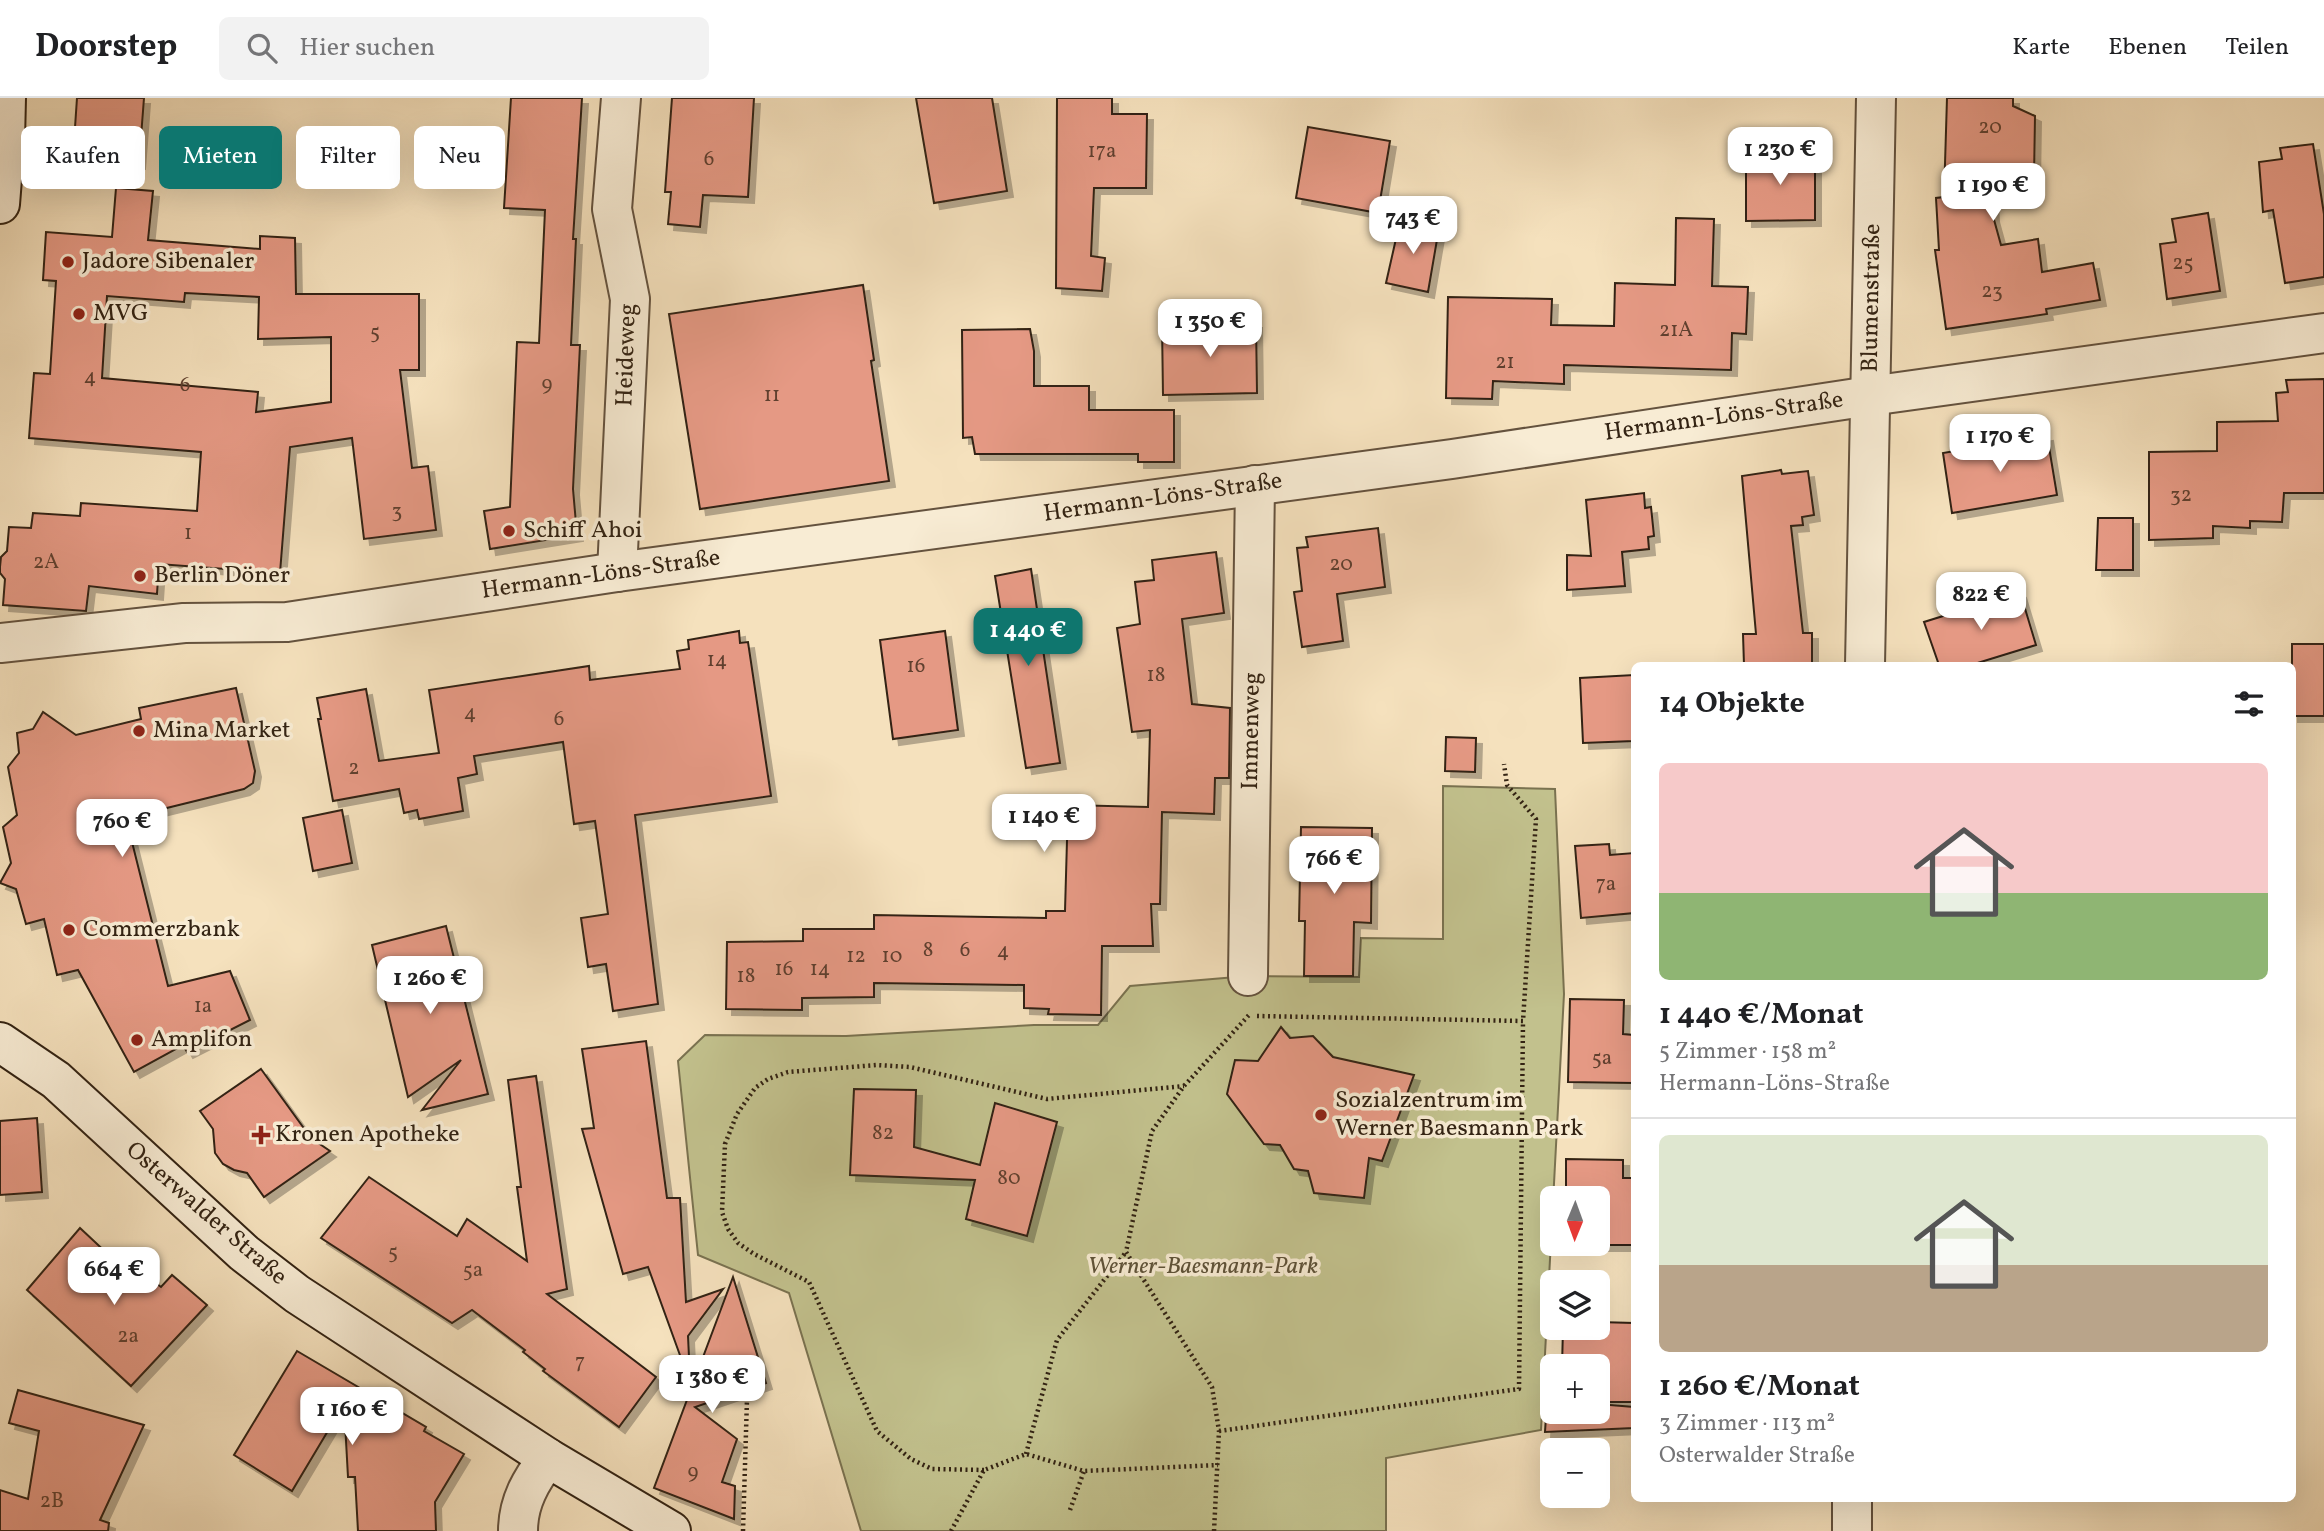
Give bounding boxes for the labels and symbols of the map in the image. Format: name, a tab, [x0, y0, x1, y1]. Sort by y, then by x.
house number: 20	[1978, 113, 2002, 142]
pin: 1 230 €	[1715, 127, 1845, 187]
house number: 17a	[1088, 137, 1116, 166]
house number: 6	[704, 145, 714, 174]
pin: 1 190 €	[1928, 164, 2058, 223]
pin: 743 €	[1364, 197, 1462, 256]
street label: Blumenstraße	[1854, 223, 1890, 373]
place label: Jadore Sibenaler	[82, 245, 254, 279]
house number: 25	[2172, 249, 2194, 278]
marker: Jadore Sibenaler	[60, 254, 76, 270]
house number: 23	[1981, 277, 2003, 306]
place label: MVG	[93, 297, 148, 331]
pin: 1 350 €	[1145, 300, 1275, 359]
street label: Heideweg	[608, 303, 646, 407]
marker: MVG	[71, 306, 87, 322]
house number: 21A	[1659, 316, 1693, 345]
house number: 5	[370, 318, 380, 347]
house number: 21	[1495, 348, 1515, 377]
house number: 4	[84, 363, 96, 392]
house number: 9	[542, 370, 553, 399]
house number: 6	[180, 371, 190, 400]
house number: 11	[764, 381, 780, 410]
street label: Hermann-Löns-Straße	[1602, 383, 1846, 451]
pin: 1 170 €	[1935, 414, 2065, 474]
street label: Hermann-Löns-Straße	[1041, 464, 1285, 532]
house number: 32	[2170, 481, 2192, 510]
house number: 3	[392, 497, 402, 526]
place label: Schiff Ahoi	[523, 514, 642, 548]
house number: 1	[184, 519, 192, 548]
marker: Schiff Ahoi	[501, 523, 517, 539]
street label: Hermann-Löns-Straße	[479, 541, 723, 609]
house number: 2A	[33, 548, 59, 577]
house number: 20	[1329, 550, 1353, 579]
place label: Berlin Döner	[154, 559, 290, 593]
marker: Berlin Döner	[132, 568, 148, 584]
pin: 822 €	[1932, 573, 2030, 632]
pin: 1 440 €	[963, 608, 1093, 668]
house number: 14	[707, 646, 727, 675]
house number: 16	[907, 652, 925, 681]
house number: 18	[1147, 661, 1165, 690]
street label: Immenweg	[1234, 672, 1270, 790]
house number: 4	[464, 699, 476, 728]
house number: 6	[554, 705, 564, 734]
place label: Mina Market	[153, 714, 291, 748]
marker: Mina Market	[131, 723, 147, 739]
house number: 2	[348, 754, 360, 783]
pin: 1 140 €	[979, 794, 1109, 854]
pin: 760 €	[73, 800, 171, 859]
pin: 766 €	[1285, 836, 1383, 896]
house number: 7a	[1596, 870, 1616, 899]
place label: Commerzbank	[83, 913, 240, 947]
marker: Commerzbank	[61, 922, 77, 938]
house number: 8	[923, 936, 933, 965]
house number: 6	[960, 936, 970, 965]
house number: 4	[997, 937, 1009, 966]
house number: 12	[846, 942, 866, 971]
house number: 10	[882, 942, 902, 971]
house number: 16	[775, 955, 793, 984]
house number: 14	[810, 955, 830, 984]
pin: 1 260 €	[365, 956, 495, 1016]
house number: 18	[737, 962, 755, 991]
house number: 1a	[194, 992, 212, 1021]
place label: Amplifon	[151, 1023, 252, 1057]
marker: Amplifon	[129, 1032, 145, 1048]
house number: 5a	[1592, 1044, 1612, 1073]
place label: Sozialzentrum im Werner Baesmann Park	[1335, 1084, 1583, 1146]
marker: Sozialzentrum im Werner Baesmann Park	[1313, 1107, 1329, 1123]
place label: Kronen Apotheke	[275, 1118, 460, 1152]
house number: 82	[872, 1119, 894, 1148]
marker: Kronen Apotheke	[253, 1127, 269, 1143]
street label: Osterwalder Straße	[118, 1134, 294, 1294]
house number: 80	[997, 1164, 1021, 1193]
north arrow	[1540, 1186, 1610, 1256]
house number: 5	[388, 1238, 398, 1267]
pin: 664 €	[65, 1248, 163, 1307]
park label: Werner-Baesmann-Park	[1088, 1250, 1318, 1284]
house number: 5a	[463, 1256, 483, 1285]
house number: 2a	[117, 1322, 139, 1351]
house number: 7	[575, 1348, 585, 1377]
pin: 1 380 €	[647, 1356, 777, 1415]
pin: 1 160 €	[287, 1388, 417, 1447]
house number: 9	[688, 1458, 699, 1487]
house number: 2B	[40, 1487, 64, 1516]

